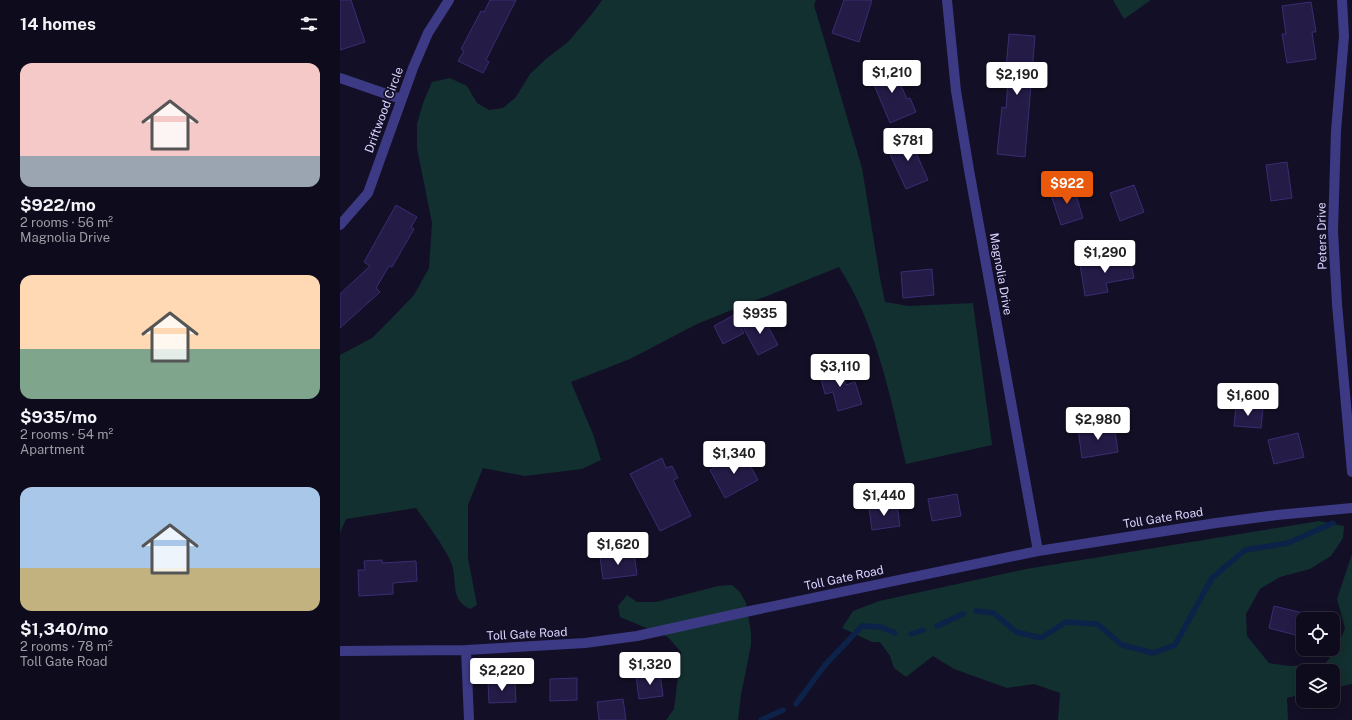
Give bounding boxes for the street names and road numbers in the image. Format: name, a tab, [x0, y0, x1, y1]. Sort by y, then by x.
street label: Driftwood Circle	[362, 65, 406, 155]
street label: Peters Drive	[1314, 202, 1330, 270]
street label: Magnolia Drive	[987, 232, 1015, 316]
street label: Toll Gate Road	[1122, 505, 1204, 531]
street label: Toll Gate Road	[803, 563, 885, 593]
street label: Toll Gate Road	[486, 625, 568, 643]

